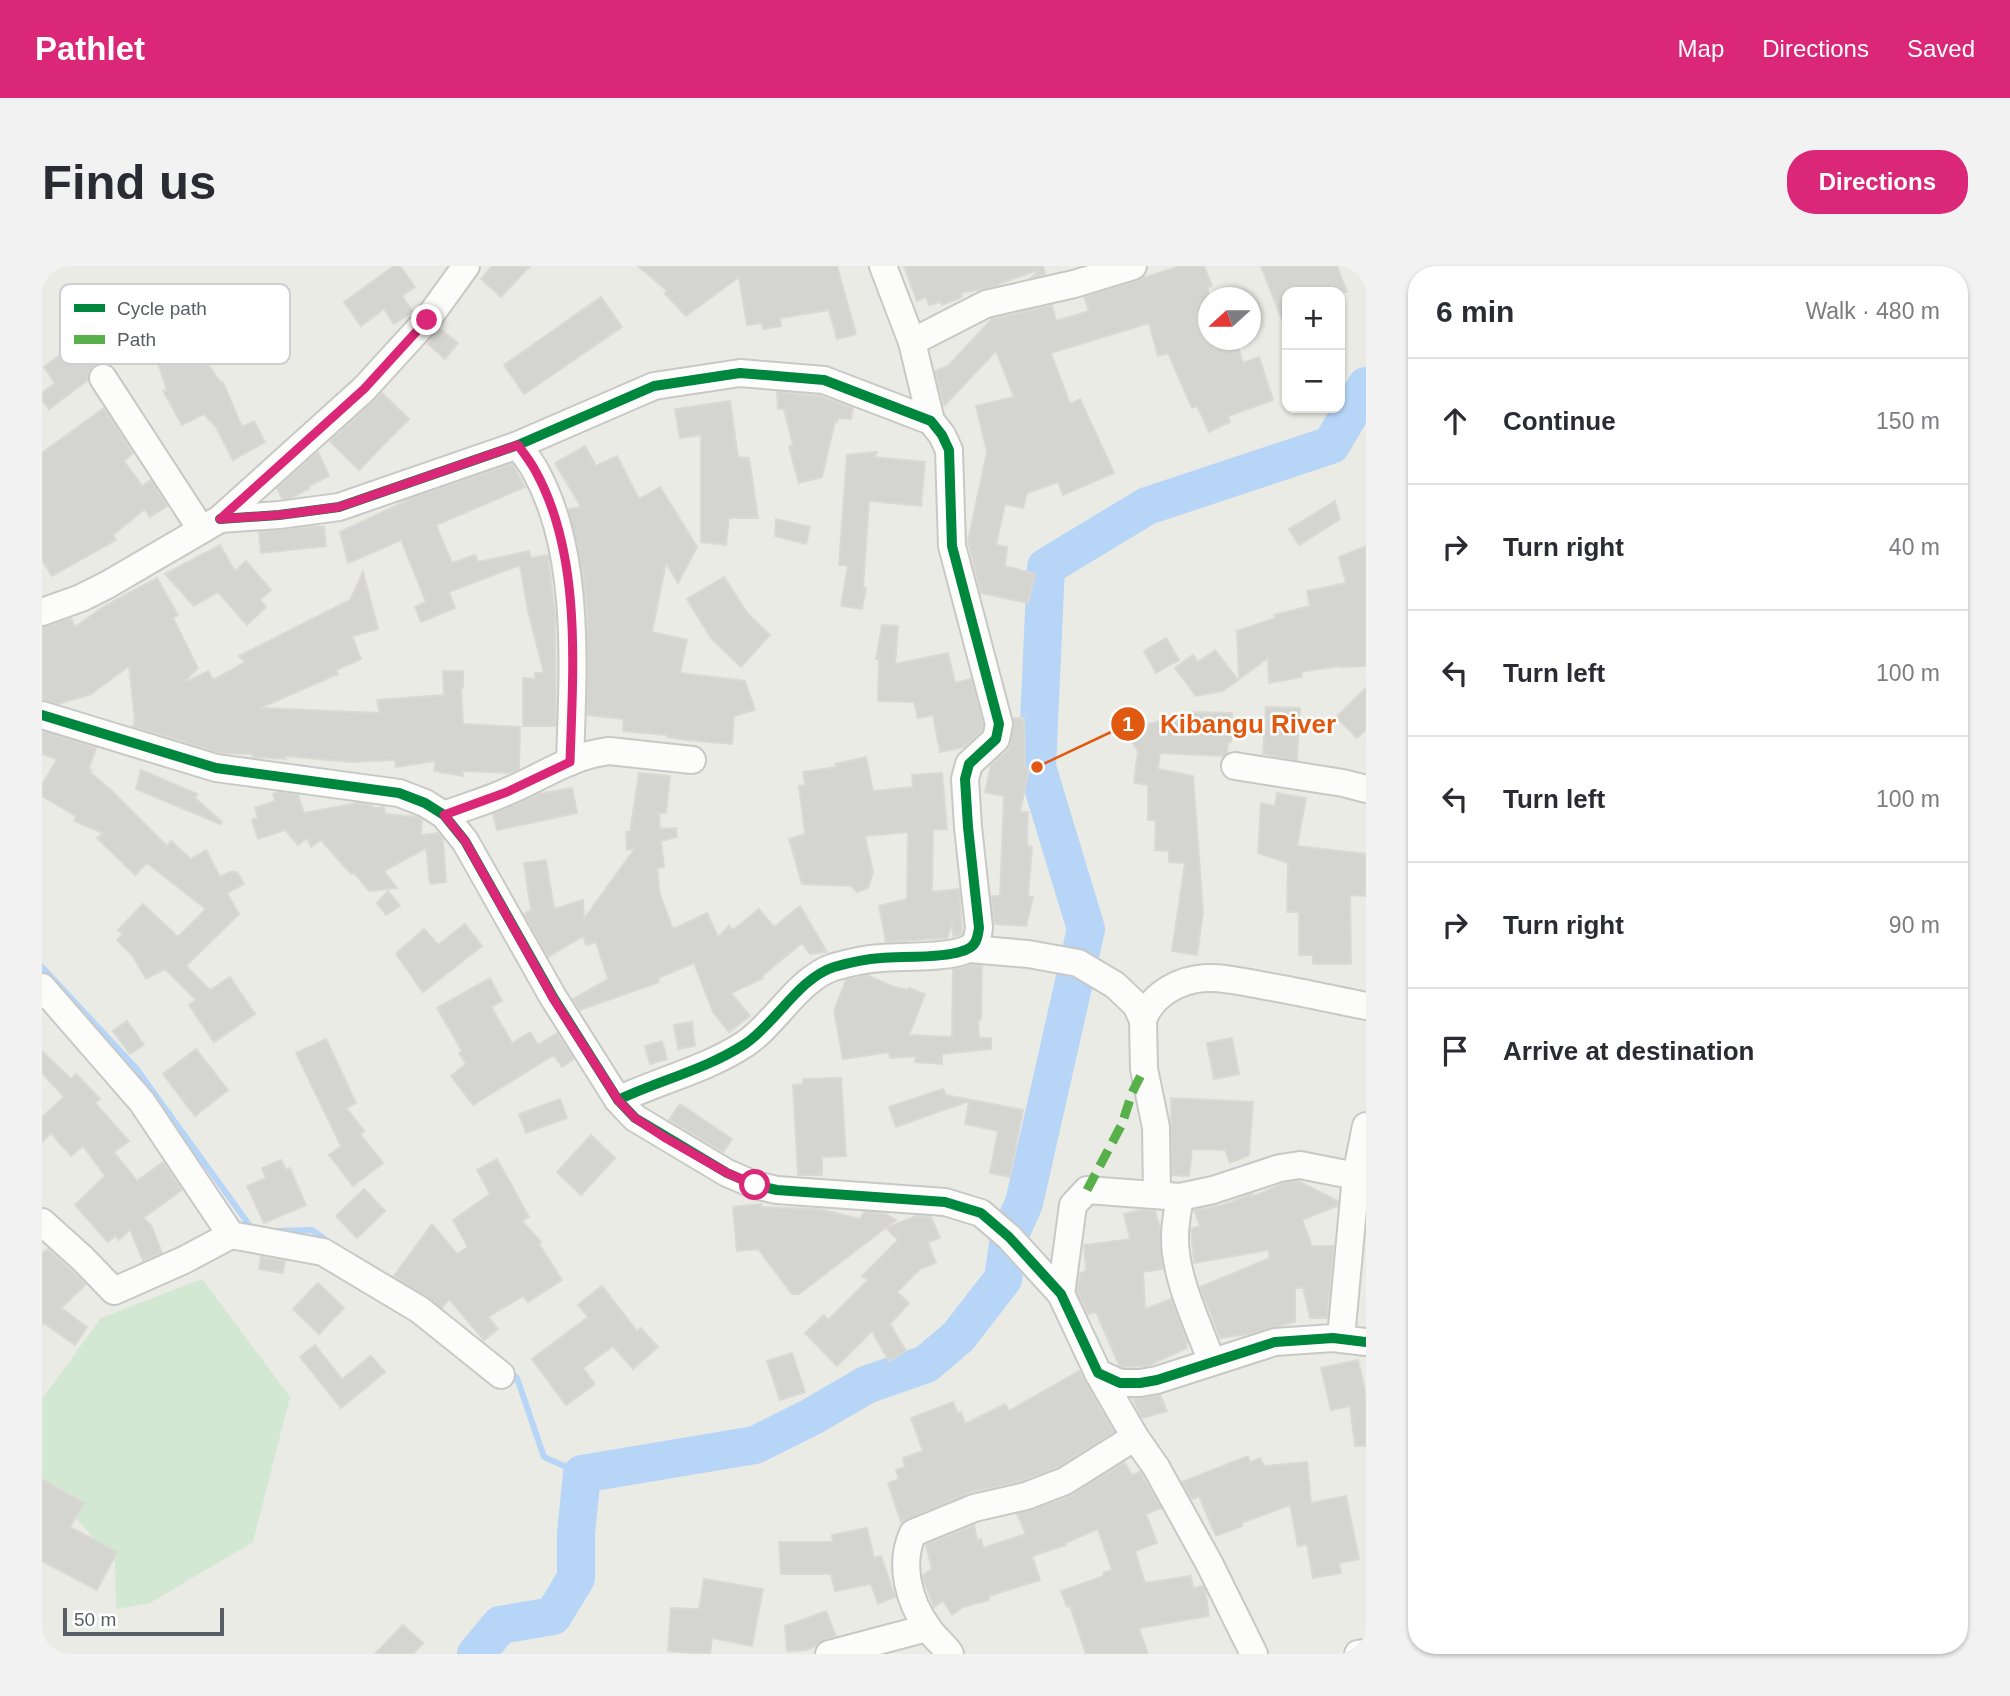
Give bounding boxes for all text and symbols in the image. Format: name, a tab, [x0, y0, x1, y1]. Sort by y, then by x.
text: Pathlet	[35, 30, 145, 67]
text: Map	[1678, 35, 1724, 62]
text: Directions	[1762, 35, 1869, 62]
text: Saved	[1907, 35, 1975, 62]
button: Directions	[1787, 150, 1968, 214]
text: Find us	[42, 155, 216, 209]
legend	[60, 284, 290, 364]
north arrow	[1198, 287, 1261, 350]
map controls	[1282, 287, 1345, 413]
button: +	[1282, 287, 1345, 350]
text: 6 min	[1436, 295, 1514, 328]
text: Cycle path	[117, 298, 207, 319]
text: Walk · 480 m	[1805, 298, 1940, 324]
route end	[411, 304, 442, 335]
text: Path	[117, 329, 156, 350]
button: −	[1282, 350, 1345, 413]
icon: ahead	[1436, 402, 1474, 440]
text: Continue	[1503, 406, 1616, 436]
text: 150 m	[1876, 408, 1940, 434]
icon: right	[1436, 528, 1474, 566]
text: Turn right	[1503, 532, 1624, 562]
text: 40 m	[1889, 534, 1940, 560]
icon: left	[1436, 654, 1474, 692]
text: Turn left	[1503, 658, 1605, 688]
text: 100 m	[1876, 660, 1940, 686]
callout: Kibangu River	[1111, 701, 1350, 748]
text: Kibangu River	[1160, 709, 1336, 739]
text: 1	[1122, 712, 1134, 735]
icon: left	[1436, 780, 1474, 818]
text: Turn left	[1503, 784, 1605, 814]
text: 100 m	[1876, 786, 1940, 812]
icon: right	[1436, 906, 1474, 944]
text: Turn right	[1503, 910, 1624, 940]
text: 90 m	[1889, 912, 1940, 938]
icon: arrive	[1436, 1032, 1474, 1070]
text: Arrive at destination	[1503, 1036, 1754, 1066]
route start	[739, 1169, 770, 1200]
scale bar	[63, 1605, 224, 1637]
text: 50 m	[74, 1609, 116, 1630]

